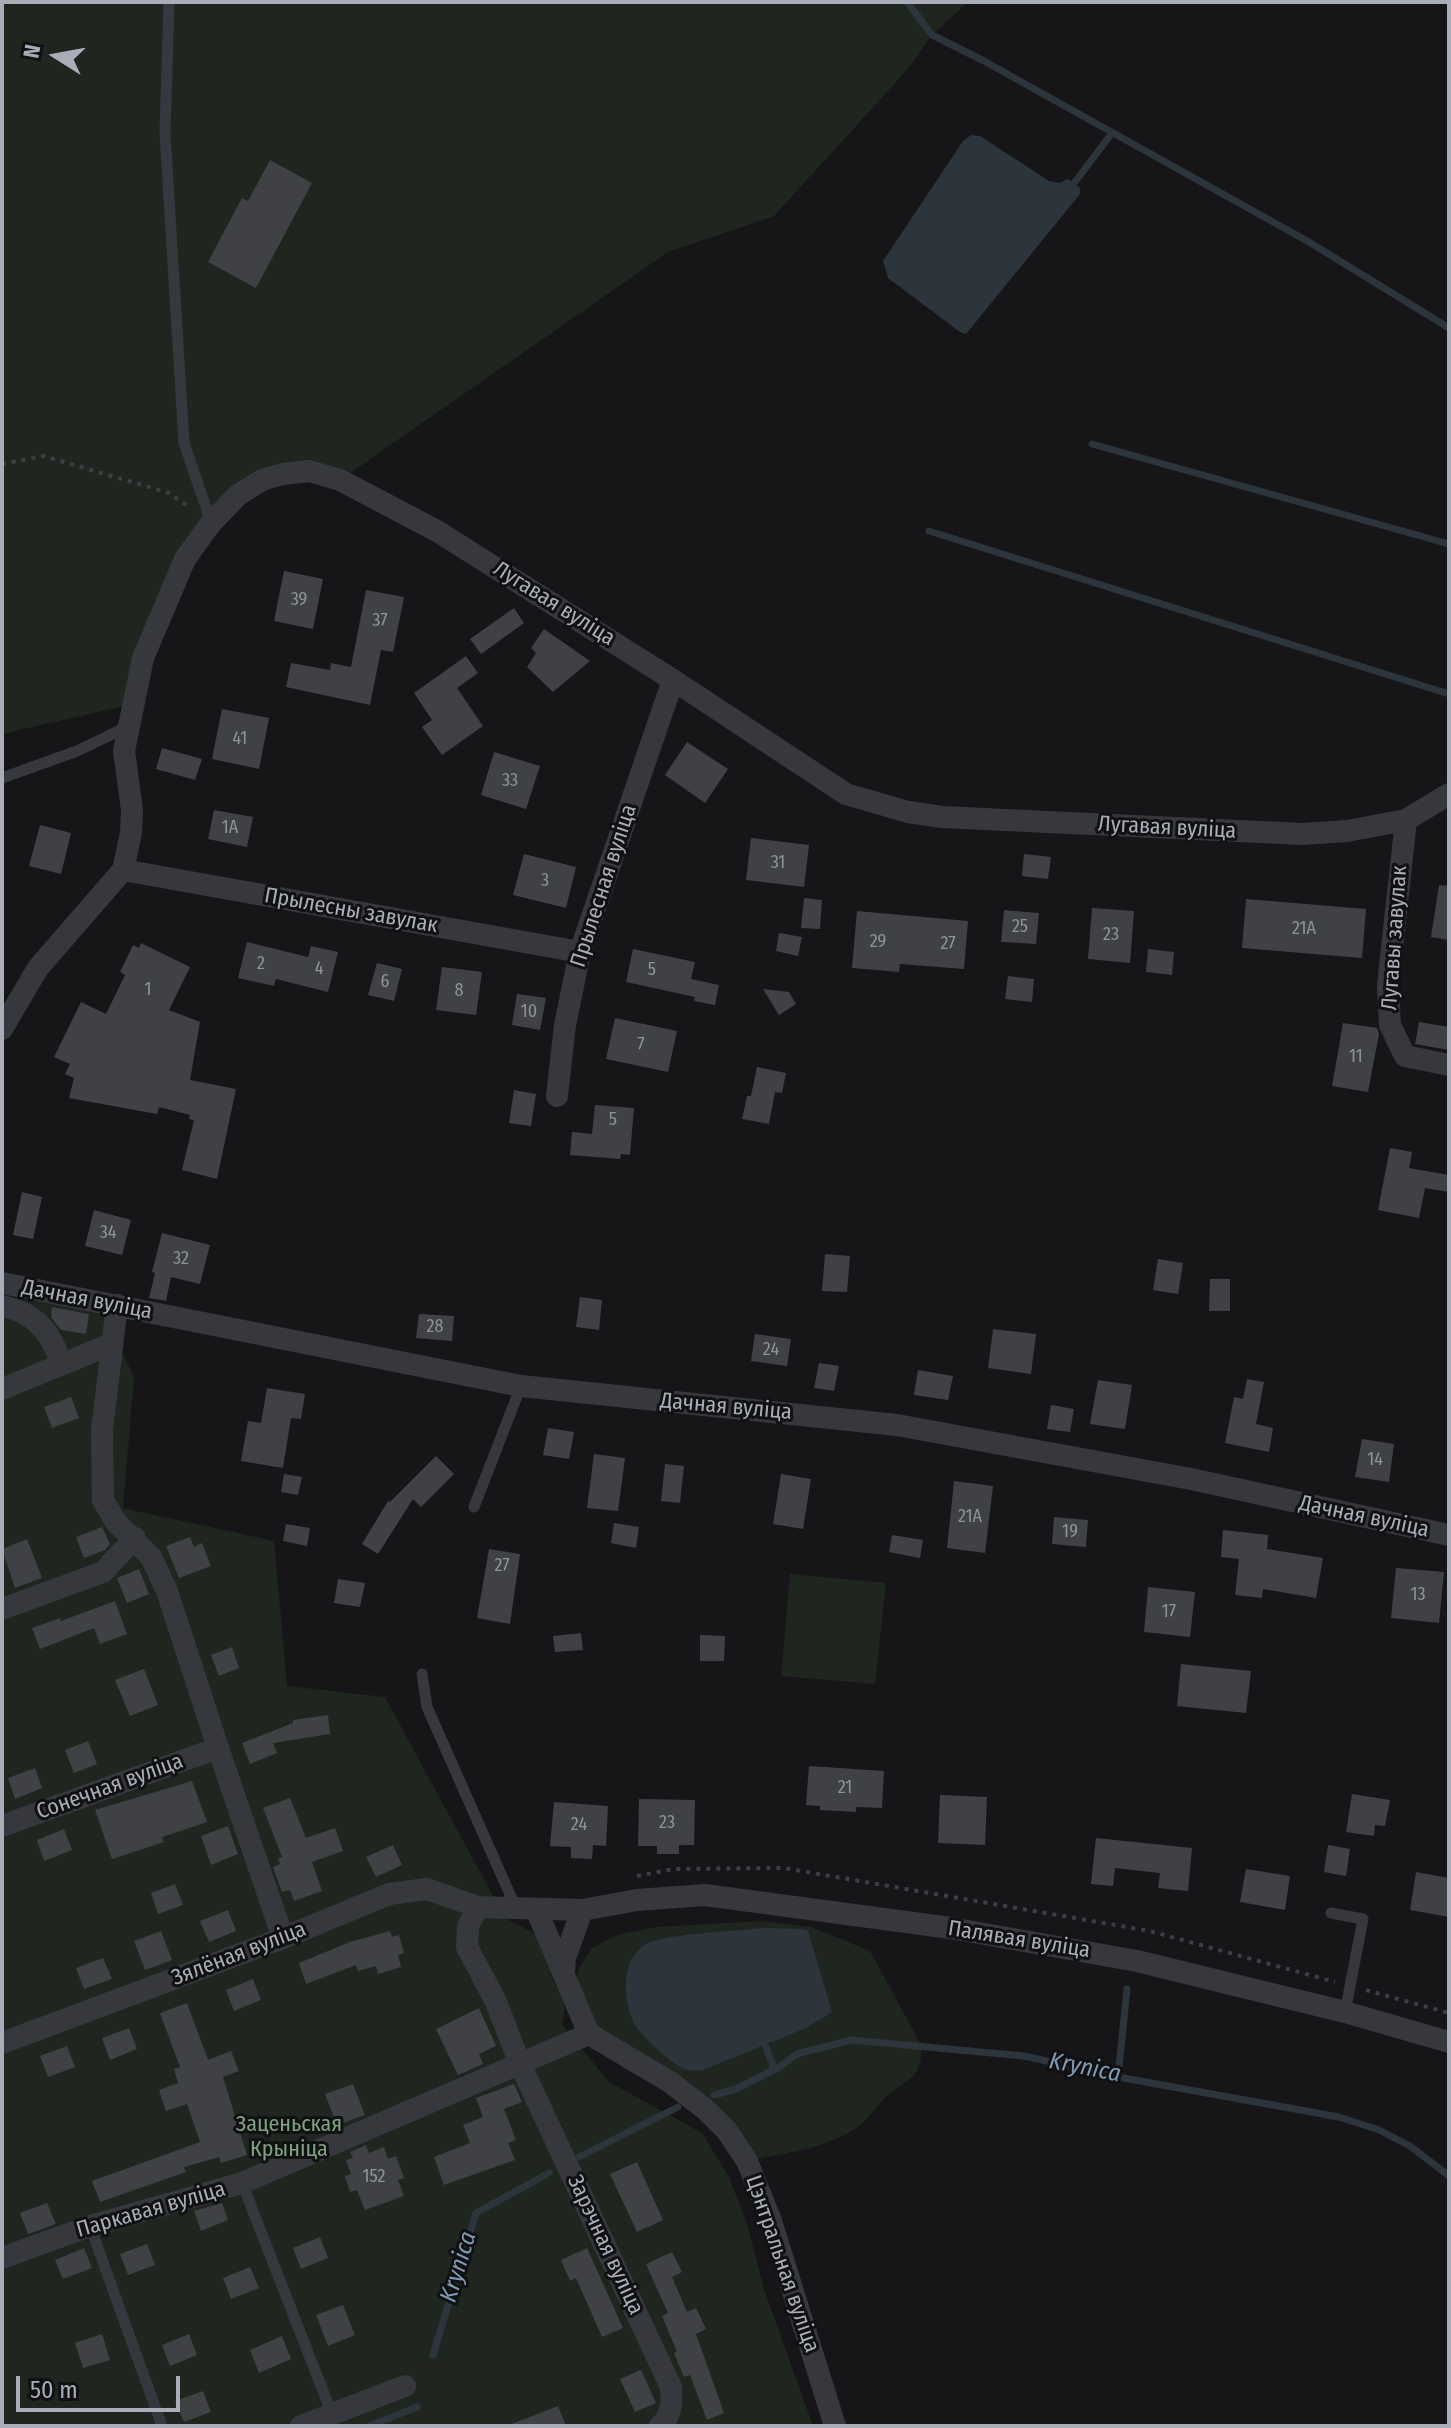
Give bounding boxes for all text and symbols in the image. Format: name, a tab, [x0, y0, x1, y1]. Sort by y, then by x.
north arrow	[16, 16, 96, 96]
text: N	[17, 42, 46, 60]
street label: Лугавая вуліца	[488, 556, 620, 652]
house number: 39	[291, 589, 307, 611]
house number: 37	[372, 610, 388, 632]
house number: 41	[233, 728, 247, 750]
house number: 33	[502, 770, 518, 792]
street label: Прылесная вуліца	[565, 801, 643, 971]
street label: Лугавая вуліца	[1097, 811, 1237, 845]
house number: 1А	[222, 817, 238, 839]
house number: 31	[771, 852, 785, 874]
street label: Лугавы завулак	[1377, 865, 1413, 1011]
house number: 3	[541, 870, 549, 892]
street label: Прылесны завулак	[262, 883, 440, 939]
house number: 25	[1012, 916, 1028, 938]
house number: 21А	[1292, 918, 1316, 940]
house number: 23	[1103, 924, 1119, 946]
house number: 29	[870, 931, 886, 953]
house number: 27	[940, 933, 956, 955]
house number: 2	[257, 953, 265, 975]
house number: 4	[315, 958, 323, 980]
house number: 5	[648, 959, 656, 981]
house number: 6	[381, 971, 389, 993]
house number: 1	[144, 979, 152, 1001]
house number: 8	[455, 980, 463, 1002]
house number: 10	[521, 1001, 537, 1023]
house number: 7	[637, 1034, 645, 1056]
house number: 11	[1349, 1046, 1363, 1068]
house number: 5	[609, 1109, 617, 1131]
house number: 34	[100, 1222, 116, 1244]
house number: 32	[173, 1248, 189, 1270]
street label: Дачная вуліца	[20, 1274, 154, 1326]
house number: 28	[427, 1316, 443, 1338]
house number: 24	[763, 1339, 779, 1361]
street label: Дачная вуліца	[659, 1388, 793, 1426]
house number: 14	[1367, 1449, 1383, 1471]
street label: Дачная вуліца	[1297, 1490, 1431, 1544]
house number: 21А	[958, 1506, 982, 1528]
house number: 19	[1062, 1521, 1078, 1543]
house number: 27	[494, 1555, 510, 1577]
house number: 13	[1410, 1584, 1426, 1606]
house number: 17	[1162, 1601, 1176, 1623]
street label: Сонечная вуліца	[33, 1748, 187, 1826]
house number: 21	[838, 1777, 852, 1799]
house number: 23	[659, 1812, 675, 1834]
house number: 24	[571, 1814, 587, 1836]
street label: Зялёная вуліца	[168, 1916, 310, 1992]
street label: Палявая вуліца	[946, 1916, 1092, 1964]
water label: Krynica	[1047, 2047, 1123, 2089]
park label: Заценьская Крыніца	[236, 2112, 342, 2164]
house number: 152	[362, 2166, 386, 2188]
street label: Зарэчная вуліца	[561, 2171, 649, 2319]
street label: Цэнтральная вуліца	[739, 2172, 825, 2356]
street label: Паркавая вуліца	[73, 2176, 229, 2244]
water label: Krynica	[435, 2228, 483, 2306]
scale bar	[20, 2360, 184, 2410]
text: 50 m	[30, 2376, 78, 2404]

